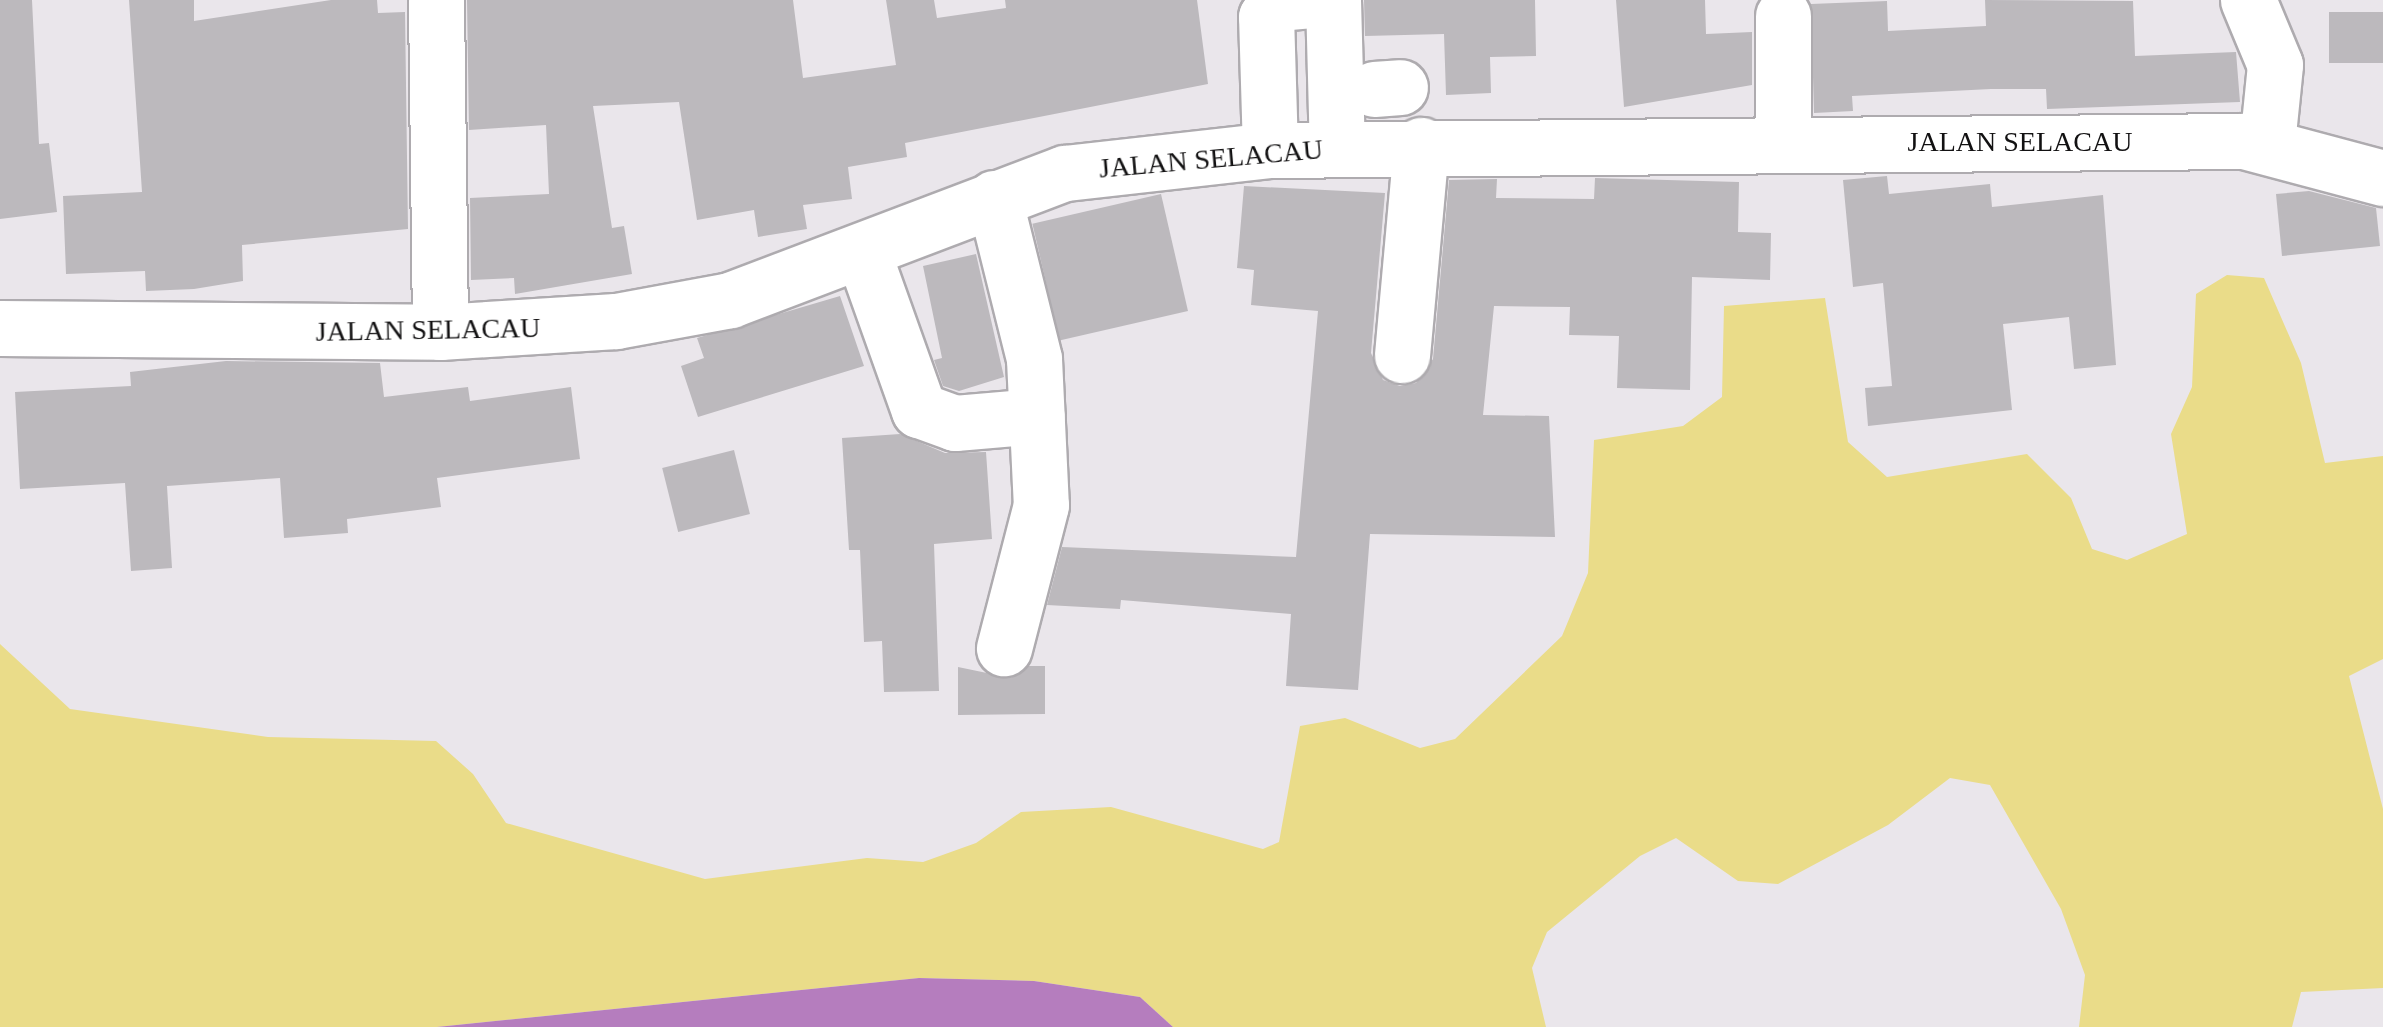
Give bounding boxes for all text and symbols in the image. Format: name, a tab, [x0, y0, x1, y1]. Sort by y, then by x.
street label: JALAN SELACAU	[1908, 125, 2132, 159]
street label: JALAN SELACAU	[1098, 132, 1324, 186]
street label: JALAN SELACAU	[315, 311, 541, 349]

